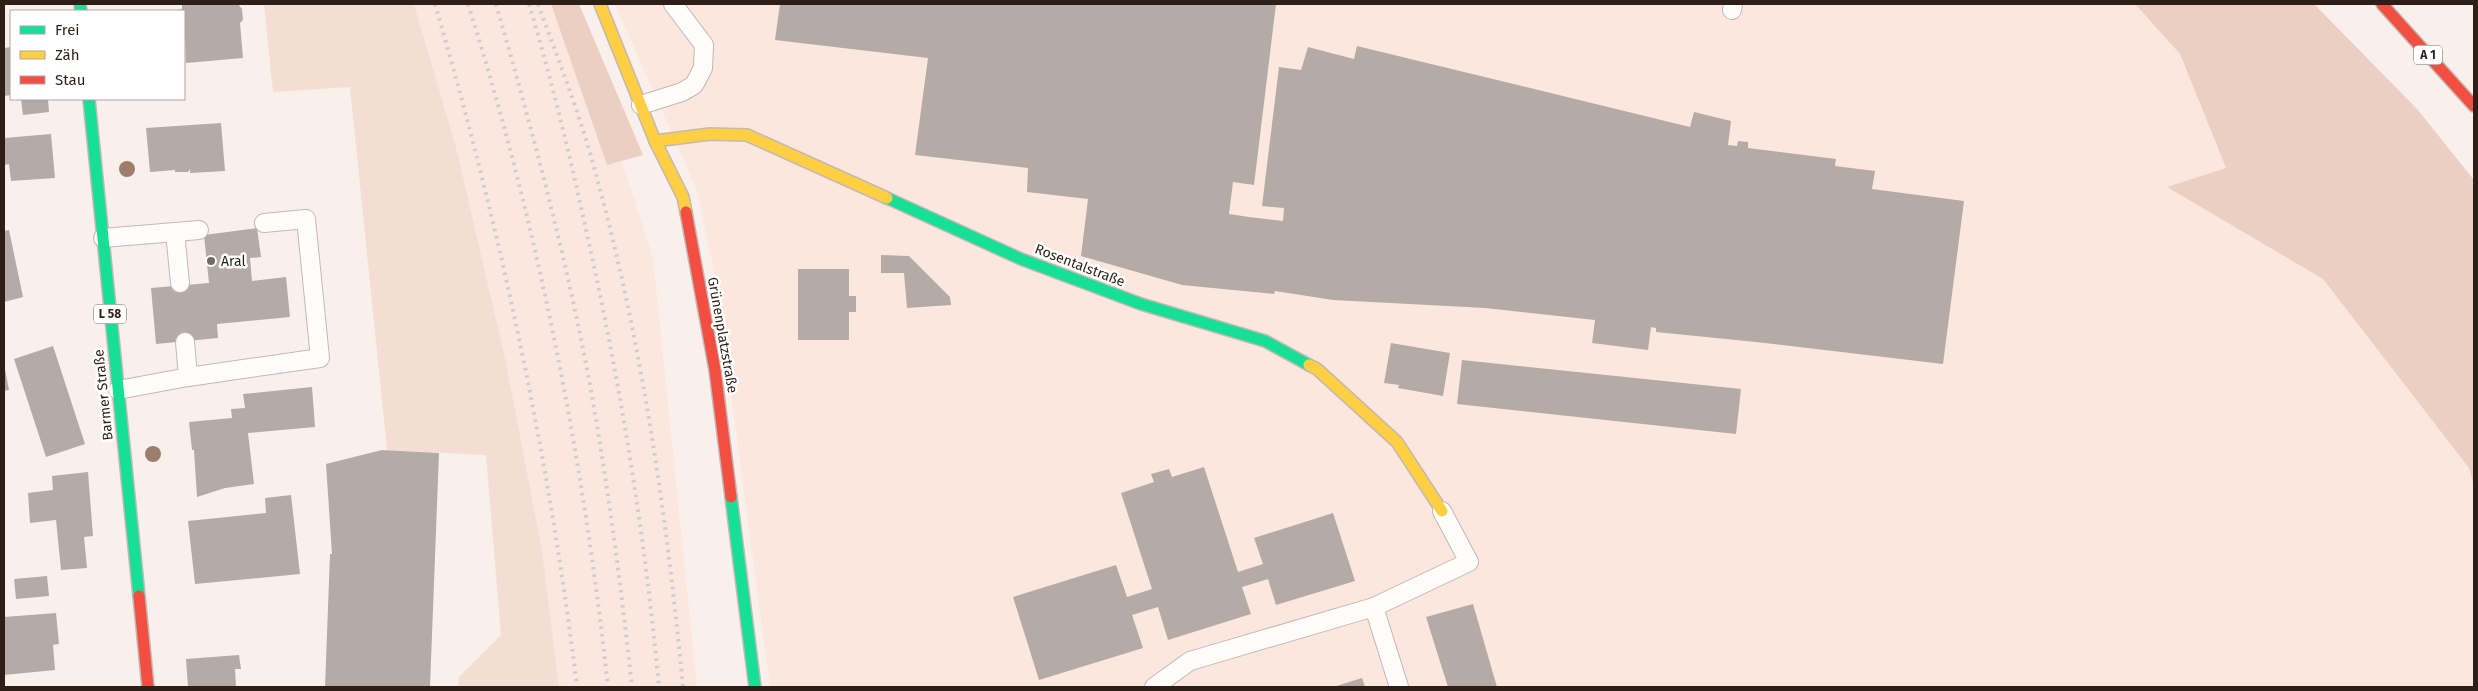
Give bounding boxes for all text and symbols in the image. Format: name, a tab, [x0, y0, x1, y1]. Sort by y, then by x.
legend	[10, 10, 185, 100]
text: Frei	[55, 21, 80, 39]
text: Zäh	[55, 46, 80, 64]
road number: A 1	[2414, 46, 2442, 64]
text: Stau	[55, 71, 85, 89]
street label: Rosentalstraße	[1032, 240, 1127, 290]
place label: Aral	[221, 253, 246, 270]
marker: Aral	[205, 255, 217, 267]
street label: Grünenplatzstraße	[704, 276, 741, 394]
road number: L 58	[94, 304, 126, 324]
street label: Barmer Straße	[90, 349, 117, 441]

